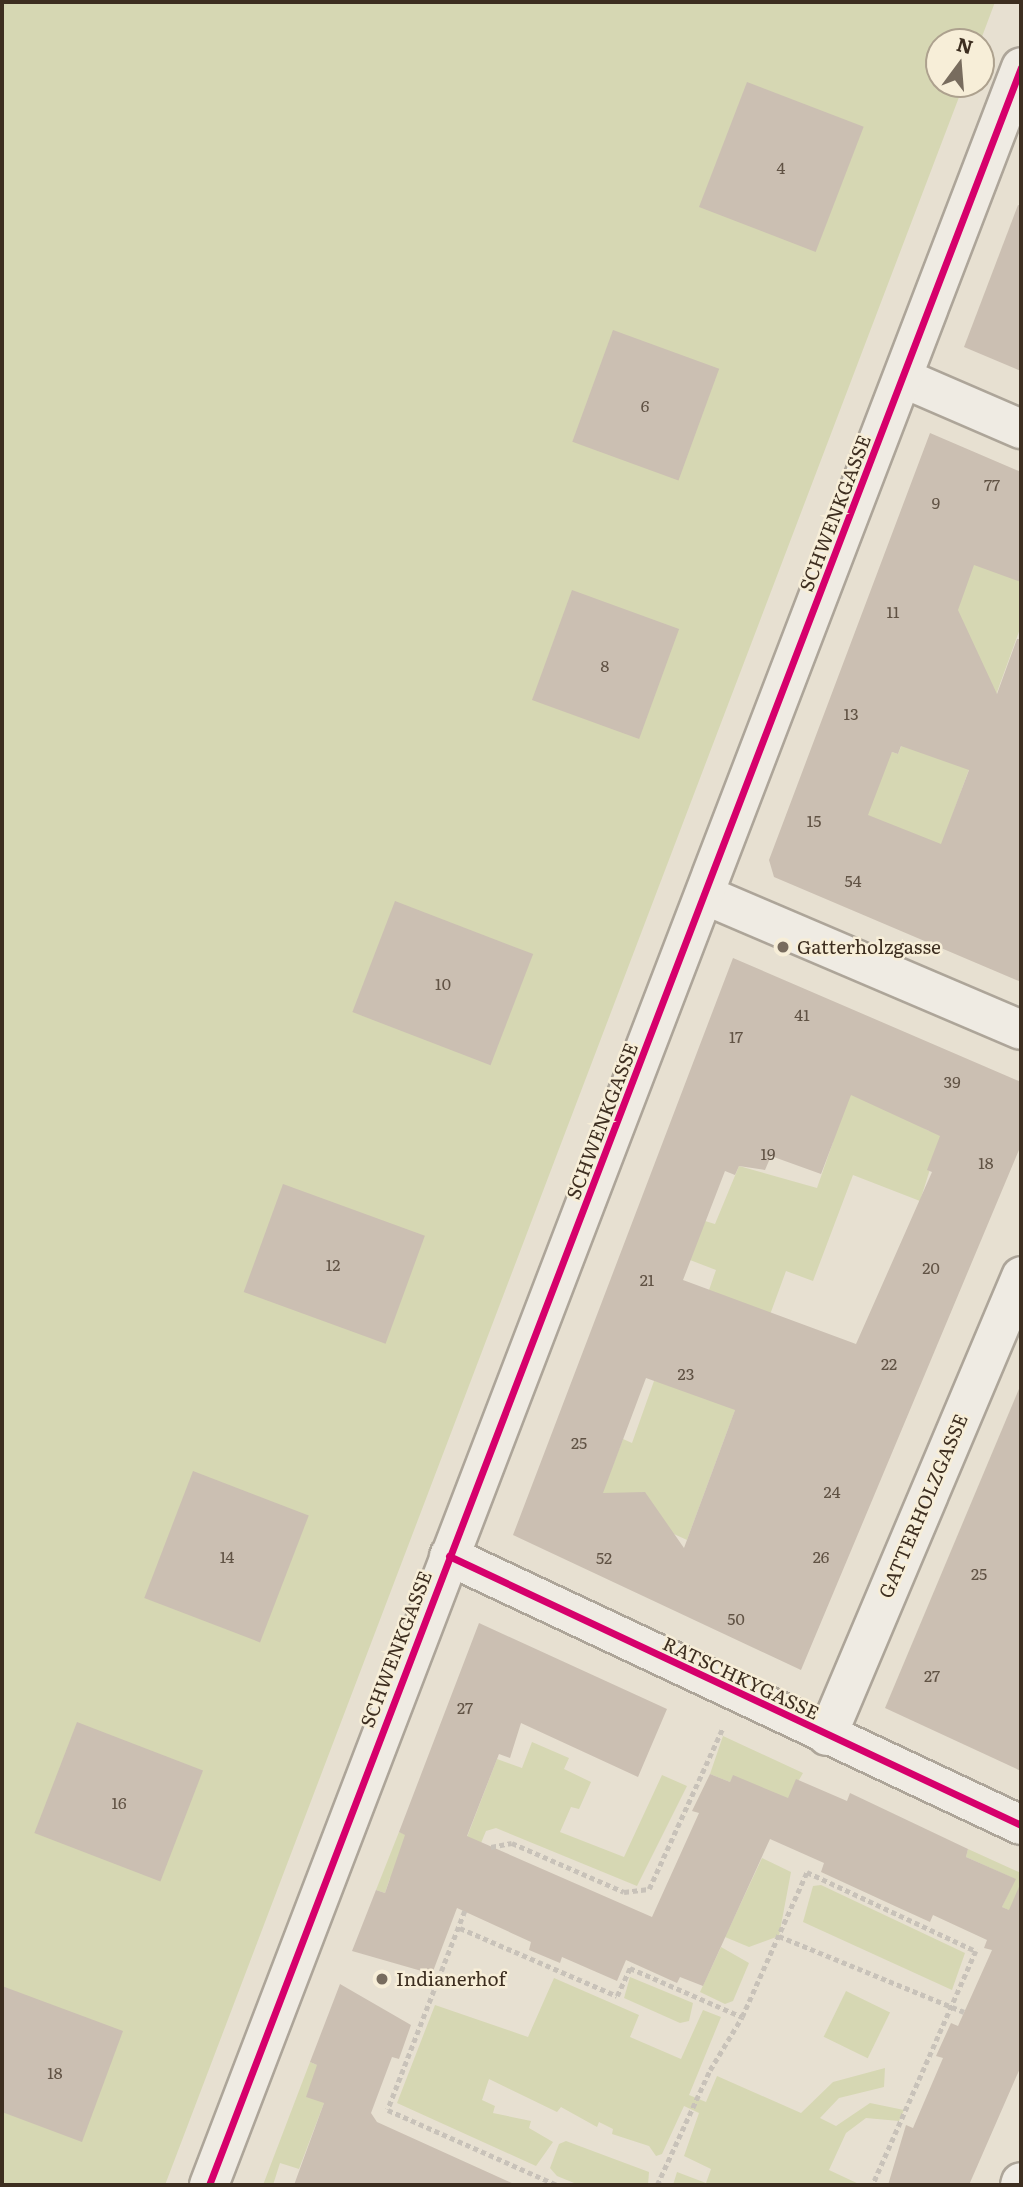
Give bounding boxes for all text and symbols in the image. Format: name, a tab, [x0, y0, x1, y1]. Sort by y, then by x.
north arrow	[925, 28, 995, 98]
text: N	[954, 29, 977, 60]
house number: 4	[777, 157, 785, 177]
house number: 6	[641, 395, 649, 415]
street label: SCHWENKGASSE	[795, 431, 875, 595]
house number: 77	[984, 474, 1000, 494]
house number: 9	[932, 492, 940, 512]
house number: 11	[886, 601, 900, 621]
house number: 8	[601, 655, 609, 675]
house number: 13	[843, 703, 859, 723]
house number: 15	[807, 810, 821, 830]
house number: 54	[845, 870, 861, 890]
place label: Gatterholzgasse	[797, 936, 941, 958]
marker: Gatterholzgasse	[775, 939, 791, 955]
house number: 10	[435, 973, 451, 993]
house number: 41	[794, 1004, 810, 1024]
house number: 17	[729, 1026, 743, 1046]
street label: SCHWENKGASSE	[562, 1039, 642, 1203]
house number: 39	[943, 1071, 961, 1091]
house number: 19	[761, 1143, 775, 1163]
house number: 18	[978, 1152, 994, 1172]
house number: 12	[326, 1254, 340, 1274]
house number: 20	[922, 1257, 940, 1277]
house number: 21	[640, 1269, 654, 1289]
house number: 22	[881, 1353, 897, 1373]
house number: 23	[678, 1363, 694, 1383]
street label: GATTERHOLZGASSE	[874, 1410, 972, 1602]
house number: 25	[571, 1432, 587, 1452]
house number: 24	[824, 1481, 840, 1501]
house number: 14	[220, 1546, 234, 1566]
house number: 26	[813, 1546, 829, 1566]
house number: 52	[596, 1547, 612, 1567]
house number: 25	[971, 1563, 987, 1583]
street label: SCHWENKGASSE	[356, 1567, 436, 1731]
house number: 50	[727, 1608, 745, 1628]
street label: RATSCHKYGASSE	[659, 1632, 823, 1724]
house number: 27	[924, 1665, 940, 1685]
house number: 27	[457, 1697, 473, 1717]
house number: 16	[111, 1792, 127, 1812]
place label: Indianerhof	[396, 1968, 506, 1990]
marker: Indianerhof	[374, 1971, 390, 1987]
house number: 18	[47, 2062, 63, 2082]

